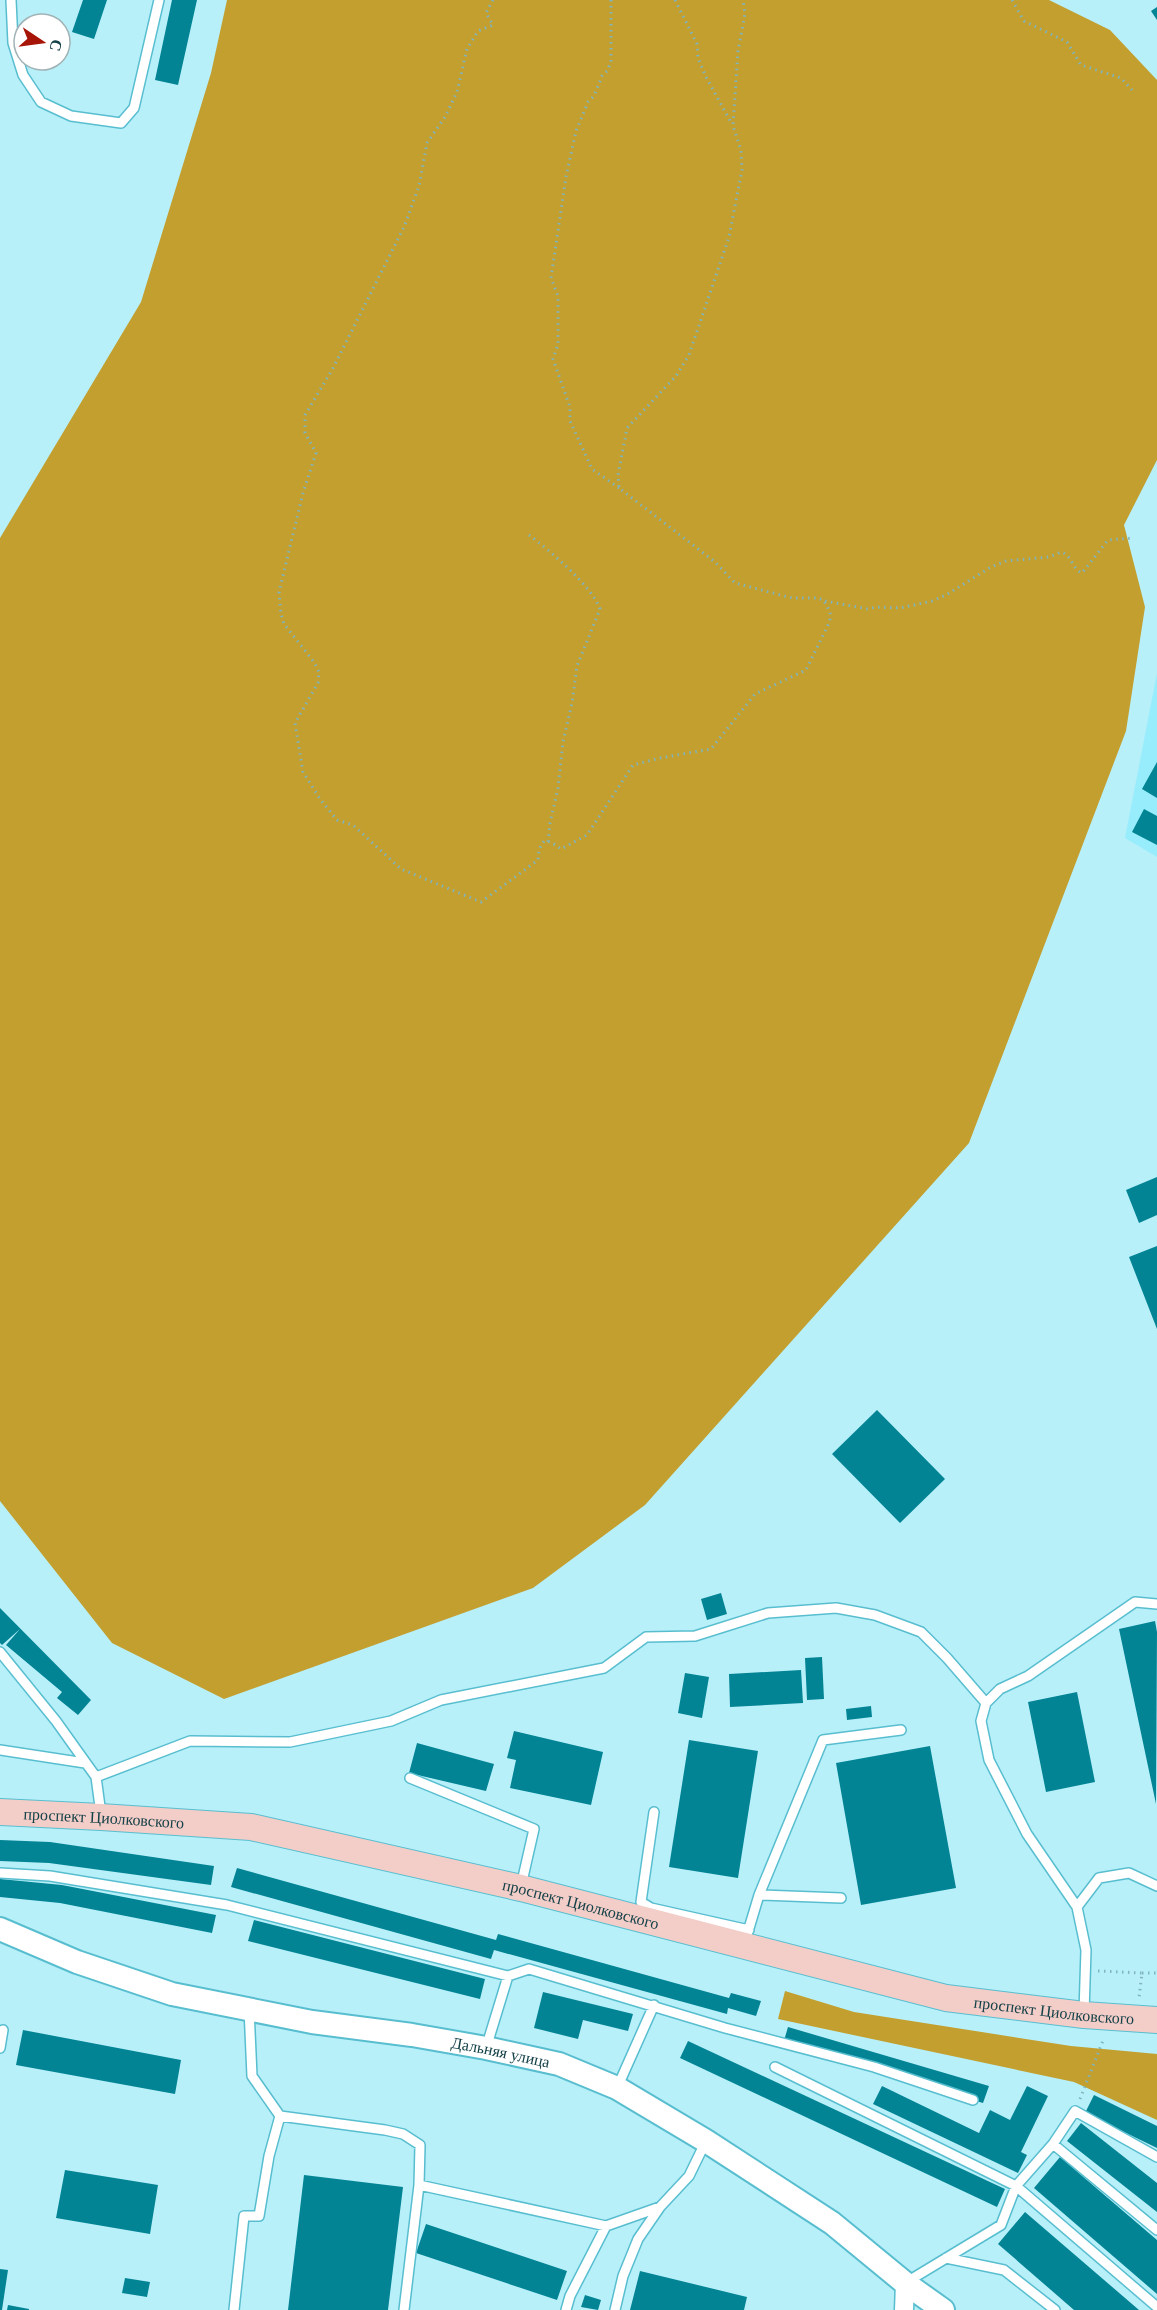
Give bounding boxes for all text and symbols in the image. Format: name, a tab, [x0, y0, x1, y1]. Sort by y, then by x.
north arrow	[12, 12, 72, 72]
text: С	[47, 38, 66, 53]
street label: проспект Циолковского	[23, 1805, 185, 1832]
street label: проспект Циолковского	[501, 1876, 661, 1932]
street label: проспект Циолковского	[973, 1994, 1135, 2027]
street label: Дальняя улица	[450, 2034, 552, 2071]

